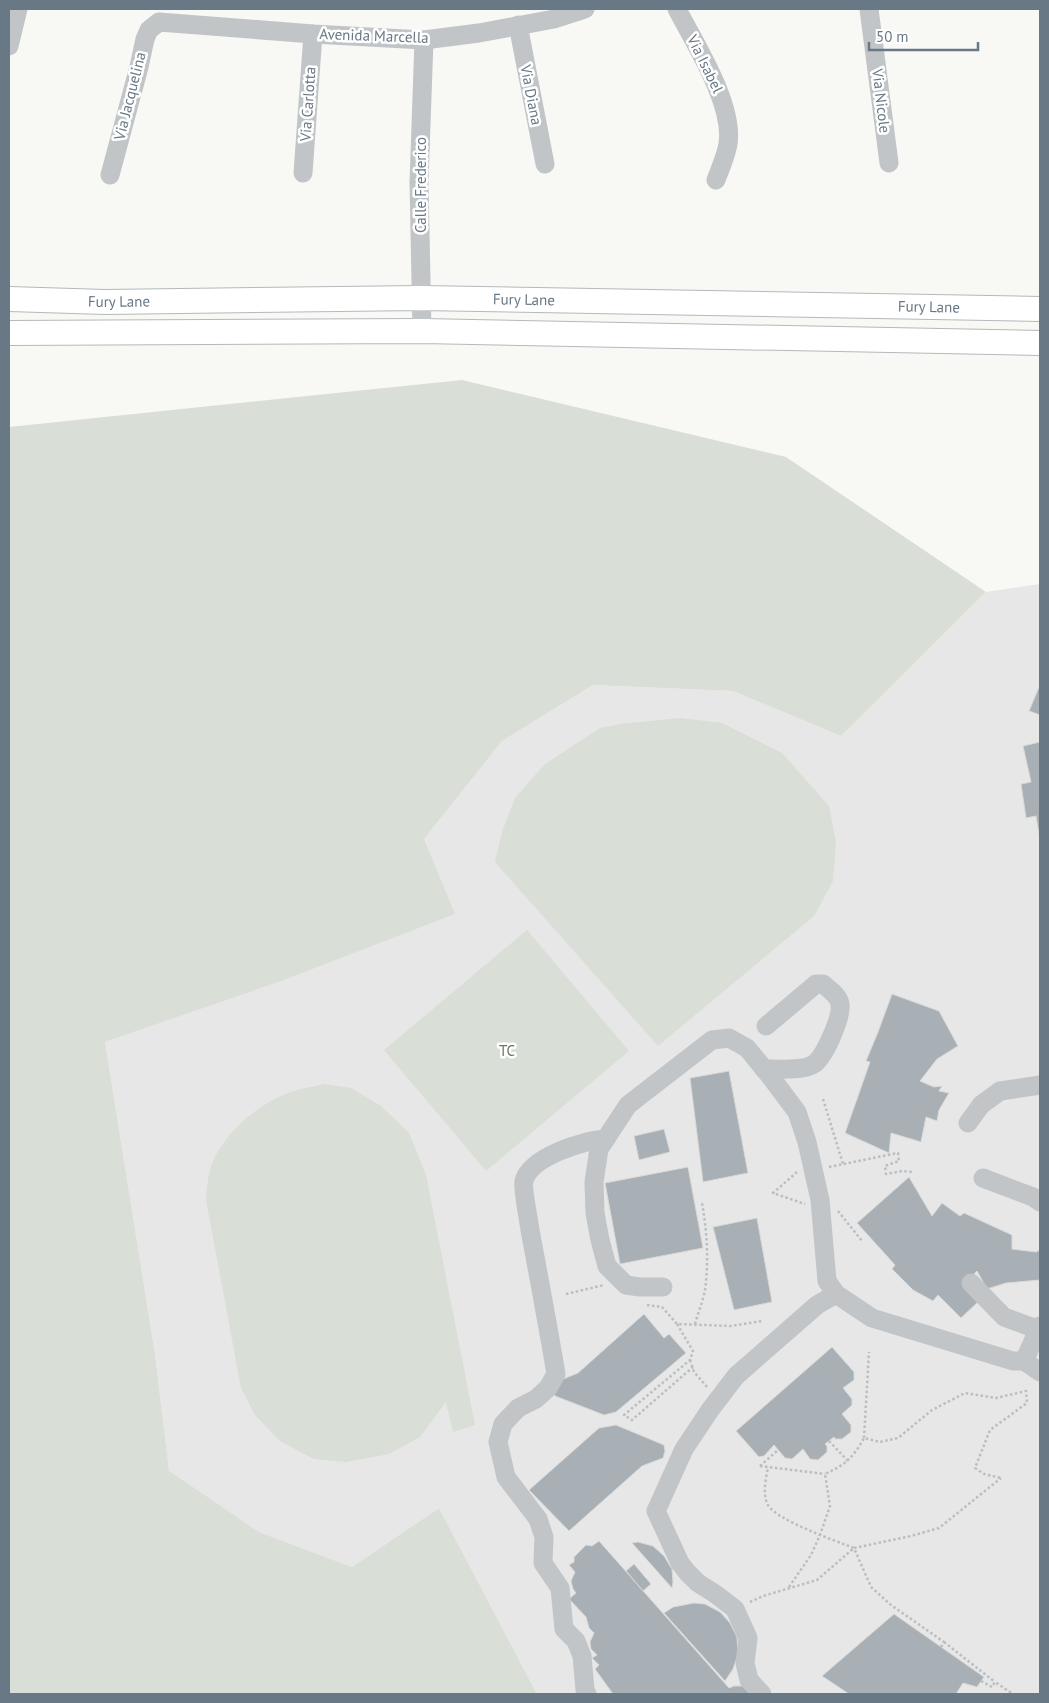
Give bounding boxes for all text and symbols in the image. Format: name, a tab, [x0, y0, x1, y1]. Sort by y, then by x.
scale bar	[869, 20, 978, 52]
street label: Avenida Marcella	[319, 24, 429, 47]
text: 50 m	[876, 27, 909, 46]
street label: Via Isabel	[683, 31, 728, 96]
street label: Via Jacquelina	[109, 50, 150, 143]
street label: Via Diana	[516, 62, 547, 127]
street label: Via Carlotta	[295, 66, 320, 143]
street label: Via Nicole	[868, 67, 895, 134]
street label: Calle Frederico	[411, 137, 430, 233]
street label: Fury Lane	[493, 289, 555, 309]
street label: Fury Lane	[88, 291, 150, 311]
street label: Fury Lane	[898, 296, 960, 317]
park label: TC	[499, 1041, 515, 1060]

